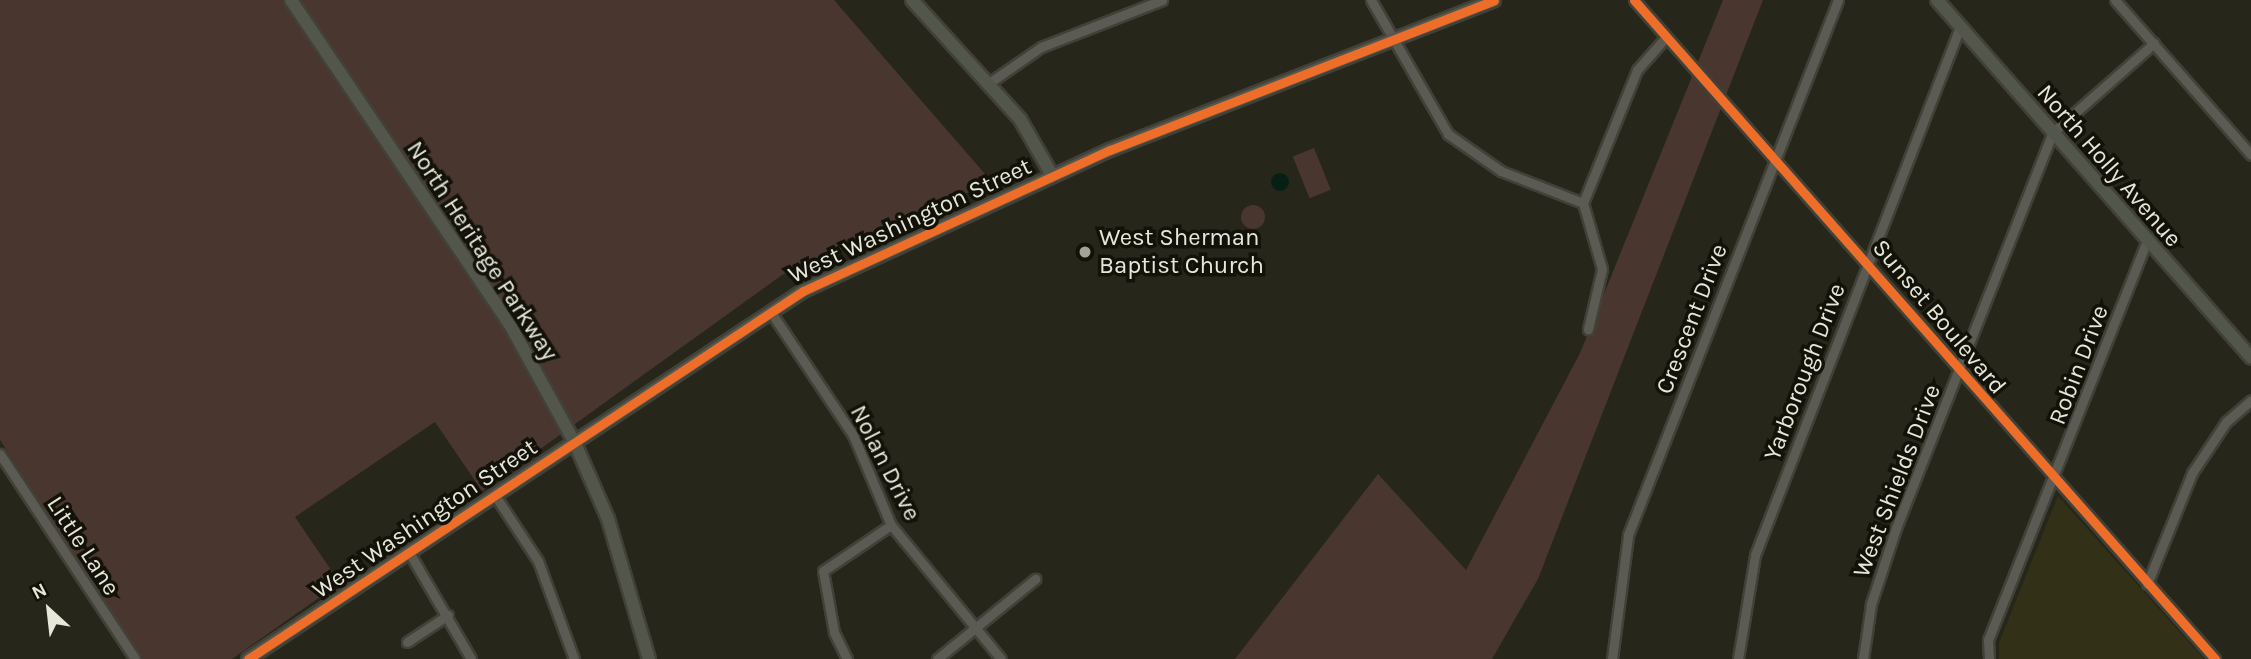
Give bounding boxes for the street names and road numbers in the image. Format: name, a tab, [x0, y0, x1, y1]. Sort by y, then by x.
street label: North Holly Avenue	[2031, 79, 2187, 253]
street label: North Heritage Parkway	[400, 136, 564, 366]
street label: West Washington Street	[784, 152, 1036, 290]
street label: Sunset Boulevard	[1866, 234, 2012, 400]
street label: Crescent Drive	[1650, 240, 1734, 398]
street label: Yarborough Drive	[1758, 280, 1852, 464]
street label: Robin Drive	[2043, 301, 2115, 429]
street label: West Shields Drive	[1847, 381, 1947, 581]
street label: Nolan Drive	[844, 400, 926, 526]
street label: West Washington Street	[307, 433, 543, 605]
street label: Little Lane	[40, 491, 126, 601]

